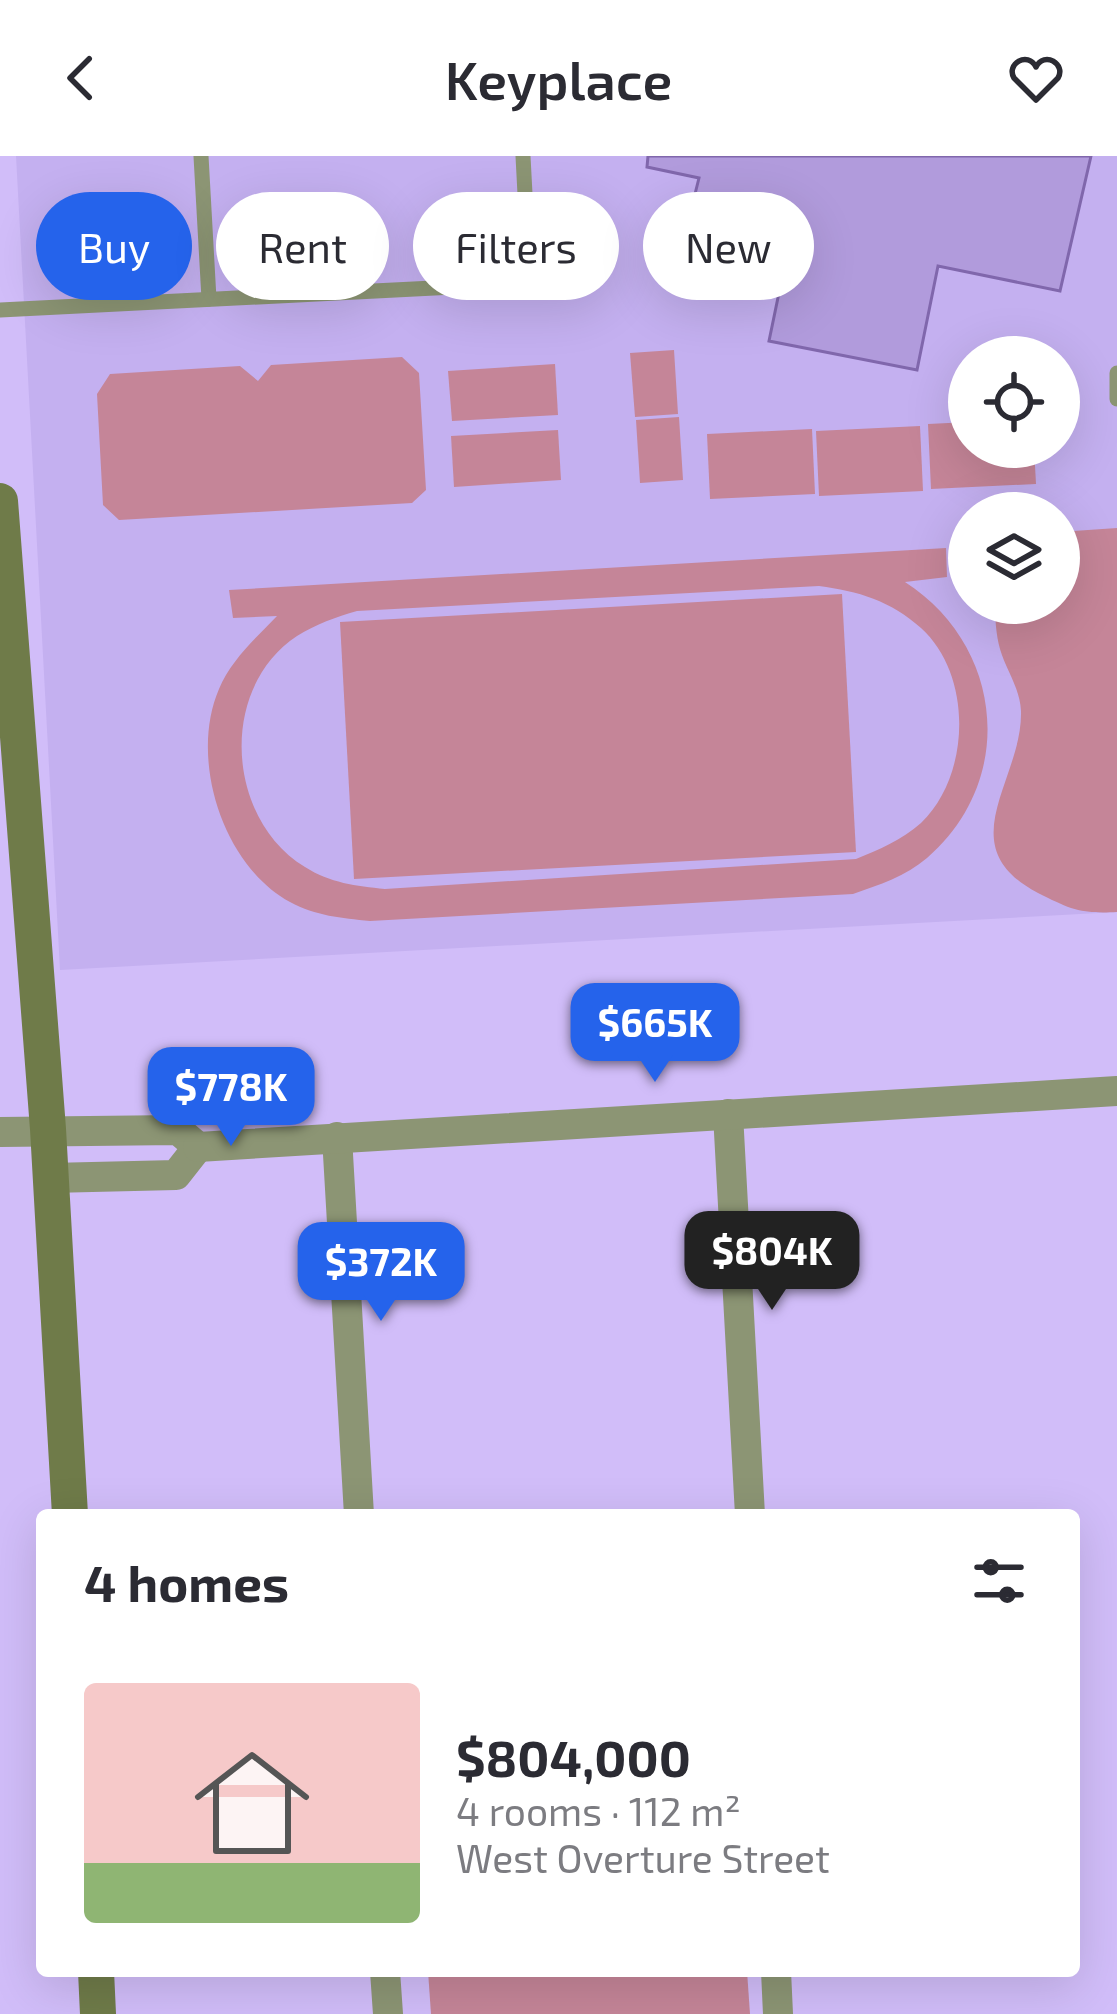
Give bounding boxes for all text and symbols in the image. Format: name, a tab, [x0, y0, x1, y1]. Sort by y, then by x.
icon: back	[48, 45, 114, 111]
icon: heart	[1003, 45, 1069, 111]
text: Keyplace	[445, 46, 672, 111]
chip: Buy	[36, 192, 192, 300]
chip: Rent	[216, 192, 389, 300]
chip: Filters	[413, 192, 619, 300]
chip: New	[643, 192, 814, 300]
map controls	[948, 336, 1080, 624]
button: locate	[948, 336, 1080, 468]
button: layers	[948, 492, 1080, 624]
pin: $665K	[571, 983, 739, 1085]
text: $665K	[598, 998, 712, 1045]
pin: $778K	[147, 1047, 315, 1149]
text: $778K	[175, 1062, 287, 1109]
pin: $804K	[688, 1211, 856, 1313]
pin: $372K	[297, 1222, 465, 1324]
text: $804K	[711, 1226, 833, 1273]
text: $372K	[325, 1237, 437, 1284]
icon: filters	[966, 1548, 1032, 1614]
text: 4 homes	[84, 1551, 289, 1612]
text: $804,000	[456, 1726, 691, 1787]
icon: home	[180, 1731, 324, 1875]
text: 4 rooms · 112 m²	[456, 1787, 741, 1834]
text: West Overture Street	[456, 1834, 830, 1881]

